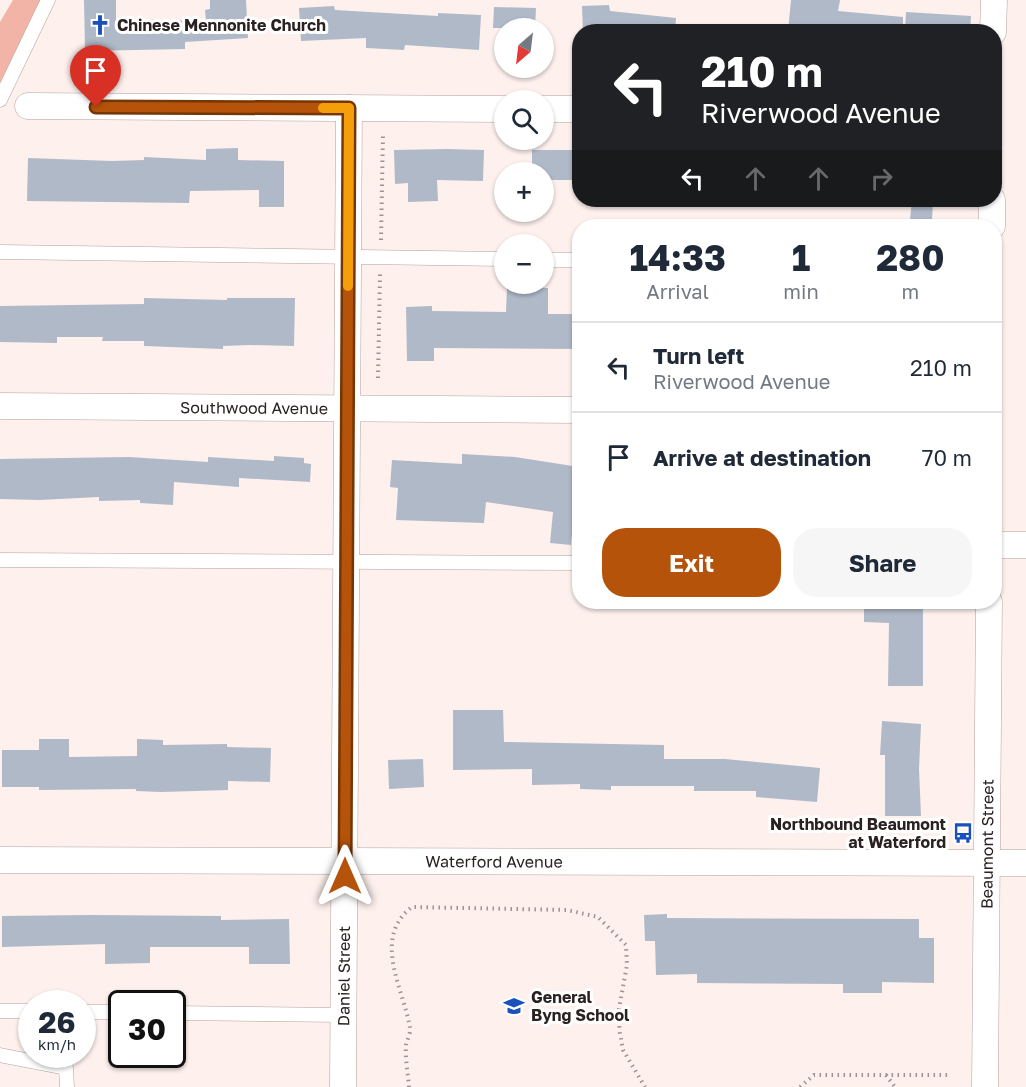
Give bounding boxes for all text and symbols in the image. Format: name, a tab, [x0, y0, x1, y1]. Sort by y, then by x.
church icon: Chinese Mennonite Church	[88, 13, 112, 37]
place label: Chinese Mennonite Church	[117, 15, 326, 35]
north arrow	[494, 18, 554, 78]
map controls	[494, 18, 554, 294]
pin	[70, 45, 121, 107]
text: 210 m	[701, 46, 823, 96]
icon: left	[602, 48, 680, 126]
icon: arrive	[79, 54, 112, 87]
button: search	[494, 90, 554, 150]
text: Riverwood Avenue	[701, 97, 941, 129]
button: +	[494, 162, 554, 222]
icon: left	[676, 162, 709, 195]
icon: ahead	[739, 162, 772, 195]
icon: ahead	[802, 162, 835, 195]
icon: right	[865, 162, 898, 195]
button: −	[494, 234, 554, 294]
text: 14:33	[629, 236, 726, 279]
text: 1	[792, 236, 810, 279]
text: 280	[876, 236, 945, 279]
text: Arrival	[646, 279, 709, 303]
text: min	[783, 279, 819, 303]
text: m	[901, 279, 919, 303]
text: Turn left	[653, 342, 744, 369]
icon: left	[602, 351, 635, 384]
text: 210 m	[910, 354, 972, 381]
text: Riverwood Avenue	[653, 369, 830, 393]
street label: Southwood Avenue	[180, 397, 328, 418]
icon: arrive	[602, 441, 635, 474]
text: Arrive at destination	[653, 444, 871, 471]
text: 70 m	[922, 444, 972, 471]
button: Exit	[602, 528, 781, 597]
button: Share	[793, 528, 972, 597]
street label: Beaumont Street	[976, 779, 998, 909]
place label: Northbound Beaumont at Waterford	[770, 814, 946, 852]
bus stop icon: Northbound Beaumont at Waterford	[951, 821, 975, 845]
position arrow	[313, 844, 377, 908]
street label: Waterford Avenue	[425, 851, 563, 872]
street label: Daniel Street	[333, 926, 354, 1026]
place label: General Byng School	[531, 987, 630, 1025]
speed limit sign: 30	[108, 990, 186, 1068]
school or university icon: General Byng School	[502, 994, 526, 1018]
text: 26	[38, 1004, 76, 1040]
text: km/h	[38, 1035, 76, 1053]

